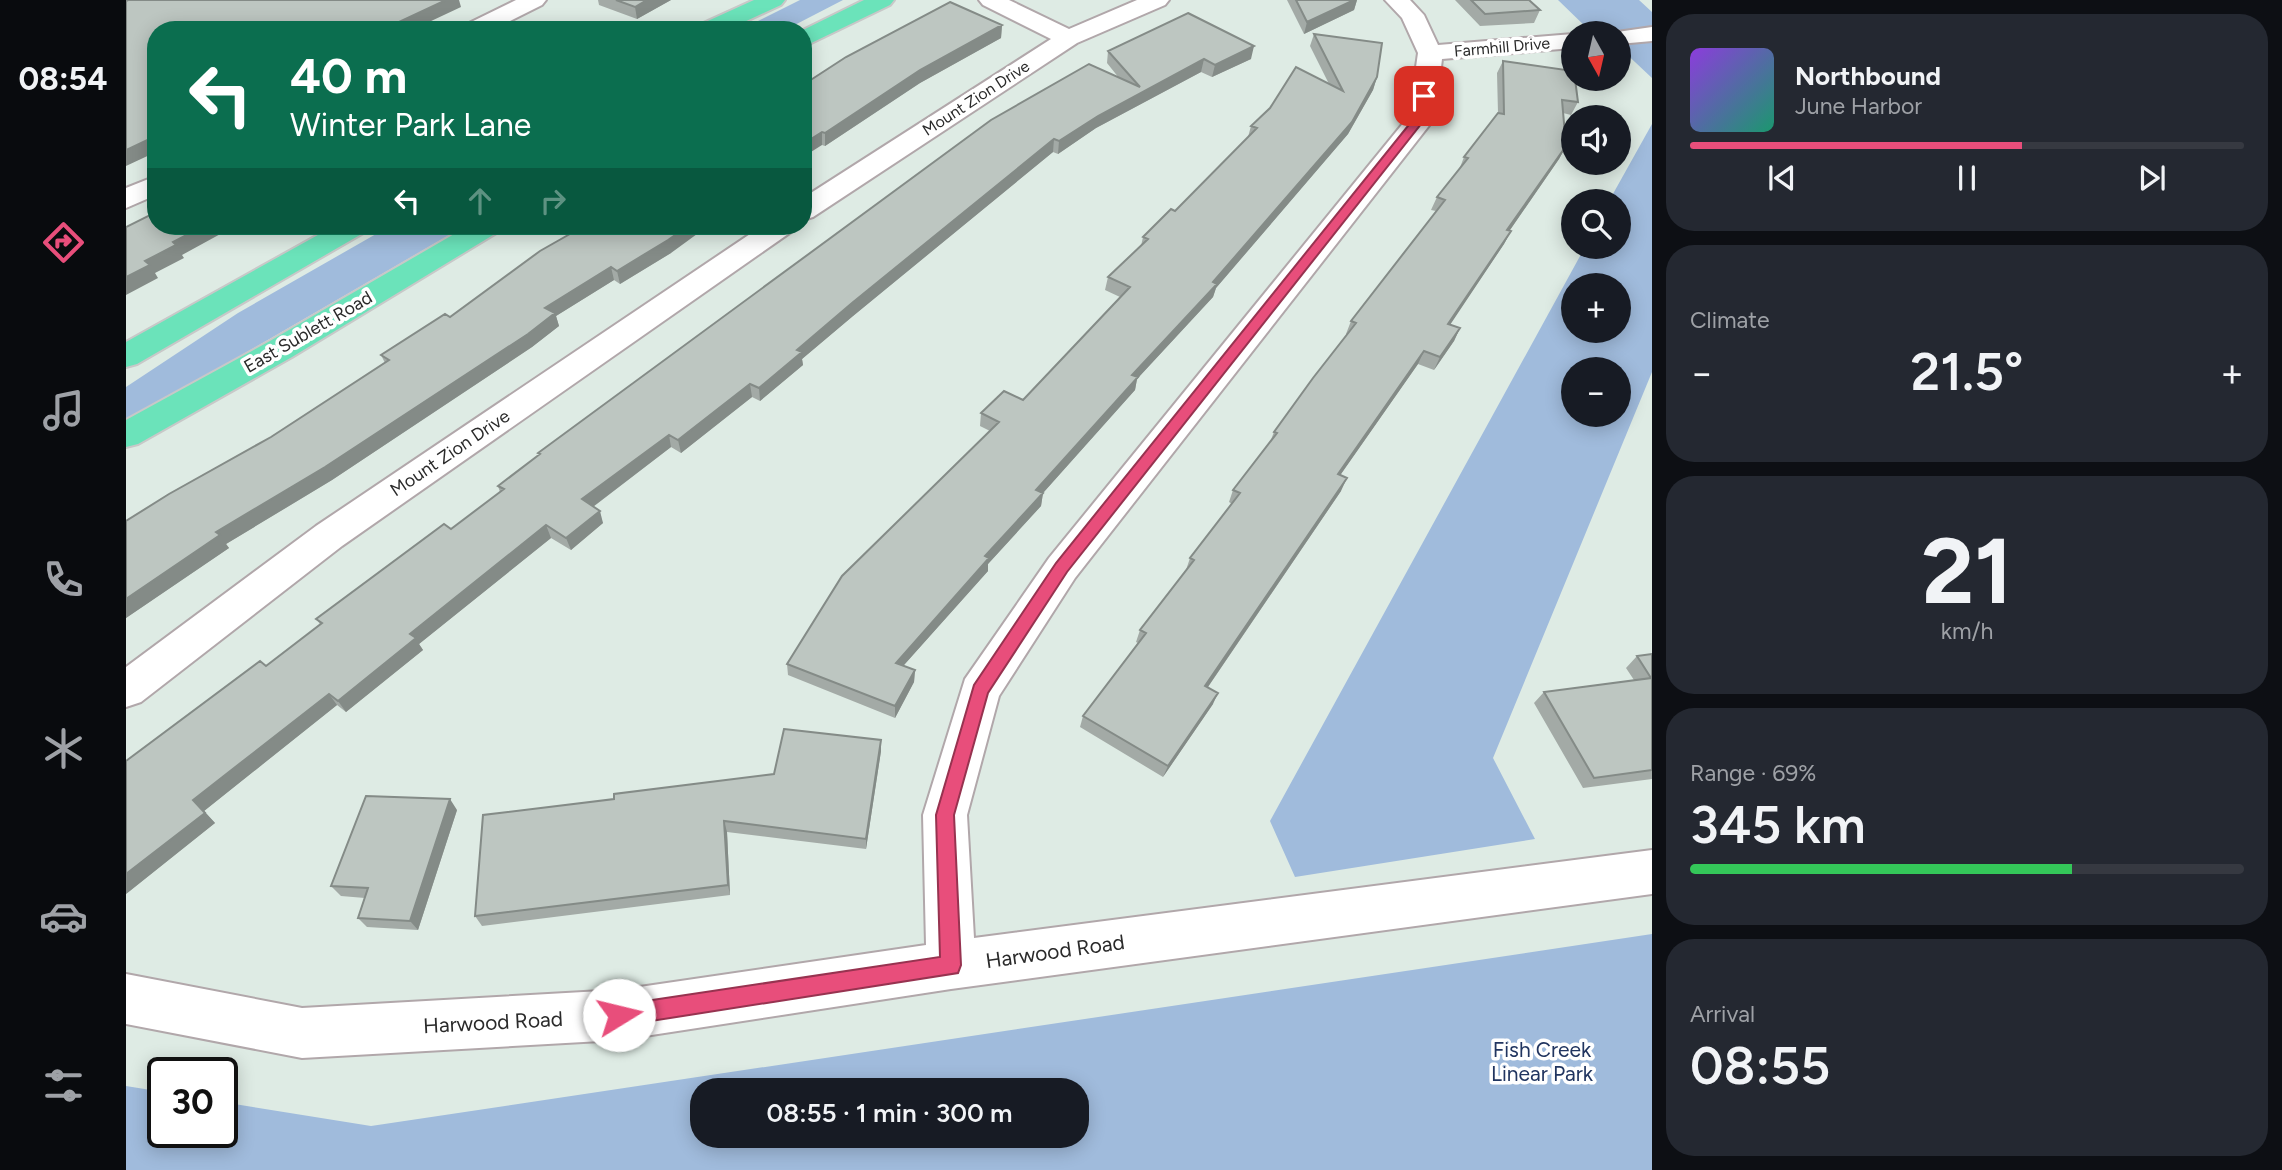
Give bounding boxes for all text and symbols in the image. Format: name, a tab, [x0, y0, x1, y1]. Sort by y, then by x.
north arrow	[1561, 21, 1631, 91]
map controls	[1561, 21, 1631, 427]
street label: Farmhill Drive	[1453, 33, 1551, 61]
text: 40 m	[290, 46, 407, 105]
icon: left	[175, 49, 266, 140]
street label: Mount Zion Drive	[919, 56, 1033, 140]
text: 08:54	[19, 60, 107, 98]
text: Northbound	[1795, 60, 1941, 92]
pin	[1394, 66, 1454, 126]
icon: arrive	[1405, 77, 1443, 115]
text: June Harbor	[1795, 92, 1922, 120]
button: sound	[1561, 105, 1631, 175]
text: Winter Park Lane	[290, 106, 531, 144]
icon: previous	[1763, 159, 1801, 197]
icon: pause	[1948, 159, 1986, 197]
icon: next	[2133, 159, 2171, 197]
icon: left	[388, 182, 426, 220]
icon: ahead	[461, 182, 499, 220]
icon: right	[534, 182, 572, 220]
button: search	[1561, 189, 1631, 259]
icon: directions	[39, 218, 88, 267]
button: +	[1561, 273, 1631, 343]
street label: East Sublett Road	[240, 286, 376, 378]
text: Climate	[1690, 306, 1769, 334]
text: 21.5°	[1910, 341, 2024, 403]
text: −	[1690, 350, 1714, 396]
text: +	[2220, 350, 2244, 396]
button: −	[1561, 357, 1631, 427]
icon: music	[39, 386, 88, 435]
street label: Mount Zion Drive	[386, 405, 514, 501]
text: 21	[1921, 517, 2013, 626]
icon: phone	[39, 555, 88, 604]
text: km/h	[1941, 617, 1993, 645]
icon: climate	[39, 724, 88, 773]
text: Range · 69%	[1690, 759, 1816, 787]
text: 345 km	[1690, 794, 1866, 856]
icon: car	[39, 892, 88, 941]
street label: Harwood Road	[984, 929, 1126, 973]
position arrow	[582, 978, 656, 1052]
text: Arrival	[1690, 1000, 1755, 1028]
street label: Harwood Road	[422, 1006, 564, 1038]
text: 08:55	[1690, 1035, 1830, 1097]
park label: Fish Creek Linear Park	[1491, 1037, 1594, 1086]
speed limit sign: 30	[147, 1057, 238, 1148]
icon: filters	[39, 1061, 88, 1110]
text: 08:55 · 1 min · 300 m	[767, 1097, 1012, 1129]

